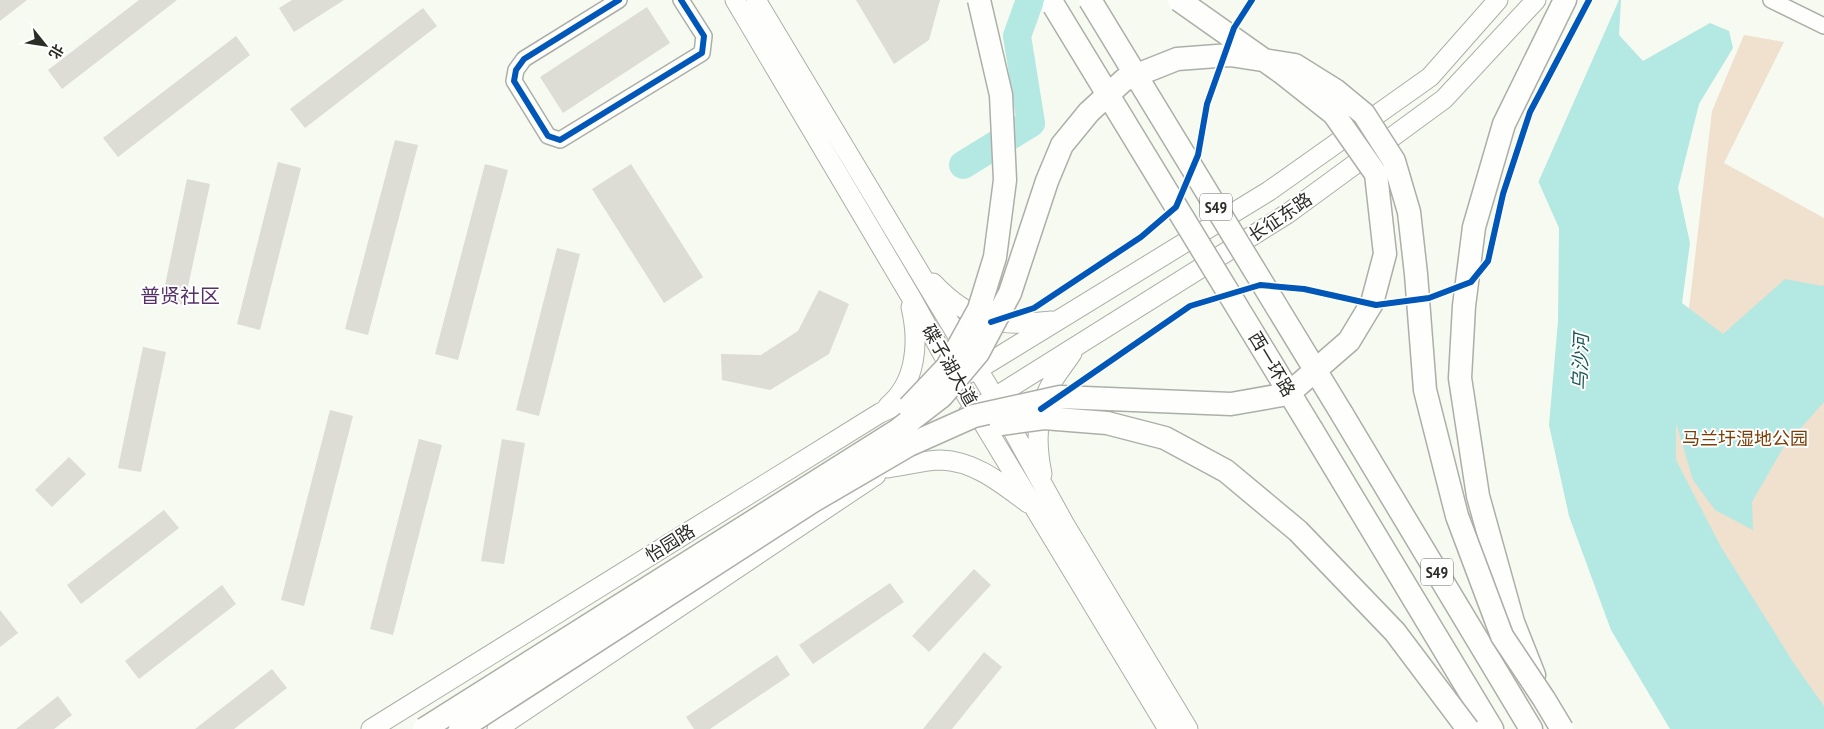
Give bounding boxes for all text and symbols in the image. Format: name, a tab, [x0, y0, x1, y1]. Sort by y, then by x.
north arrow	[20, 20, 70, 70]
text: 北	[45, 41, 68, 62]
street label: 长征东路	[1244, 187, 1316, 247]
road number: S49	[1200, 193, 1232, 220]
district label: 普贤社区	[140, 283, 220, 309]
street label: 碟子湖大道	[918, 320, 982, 410]
street label: 西一环路	[1244, 327, 1300, 401]
water label: 乌沙河	[1567, 329, 1593, 391]
park label: 马兰圩湿地公园	[1682, 427, 1808, 450]
street label: 怡园路	[641, 519, 699, 567]
road number: S49	[1421, 558, 1453, 586]

